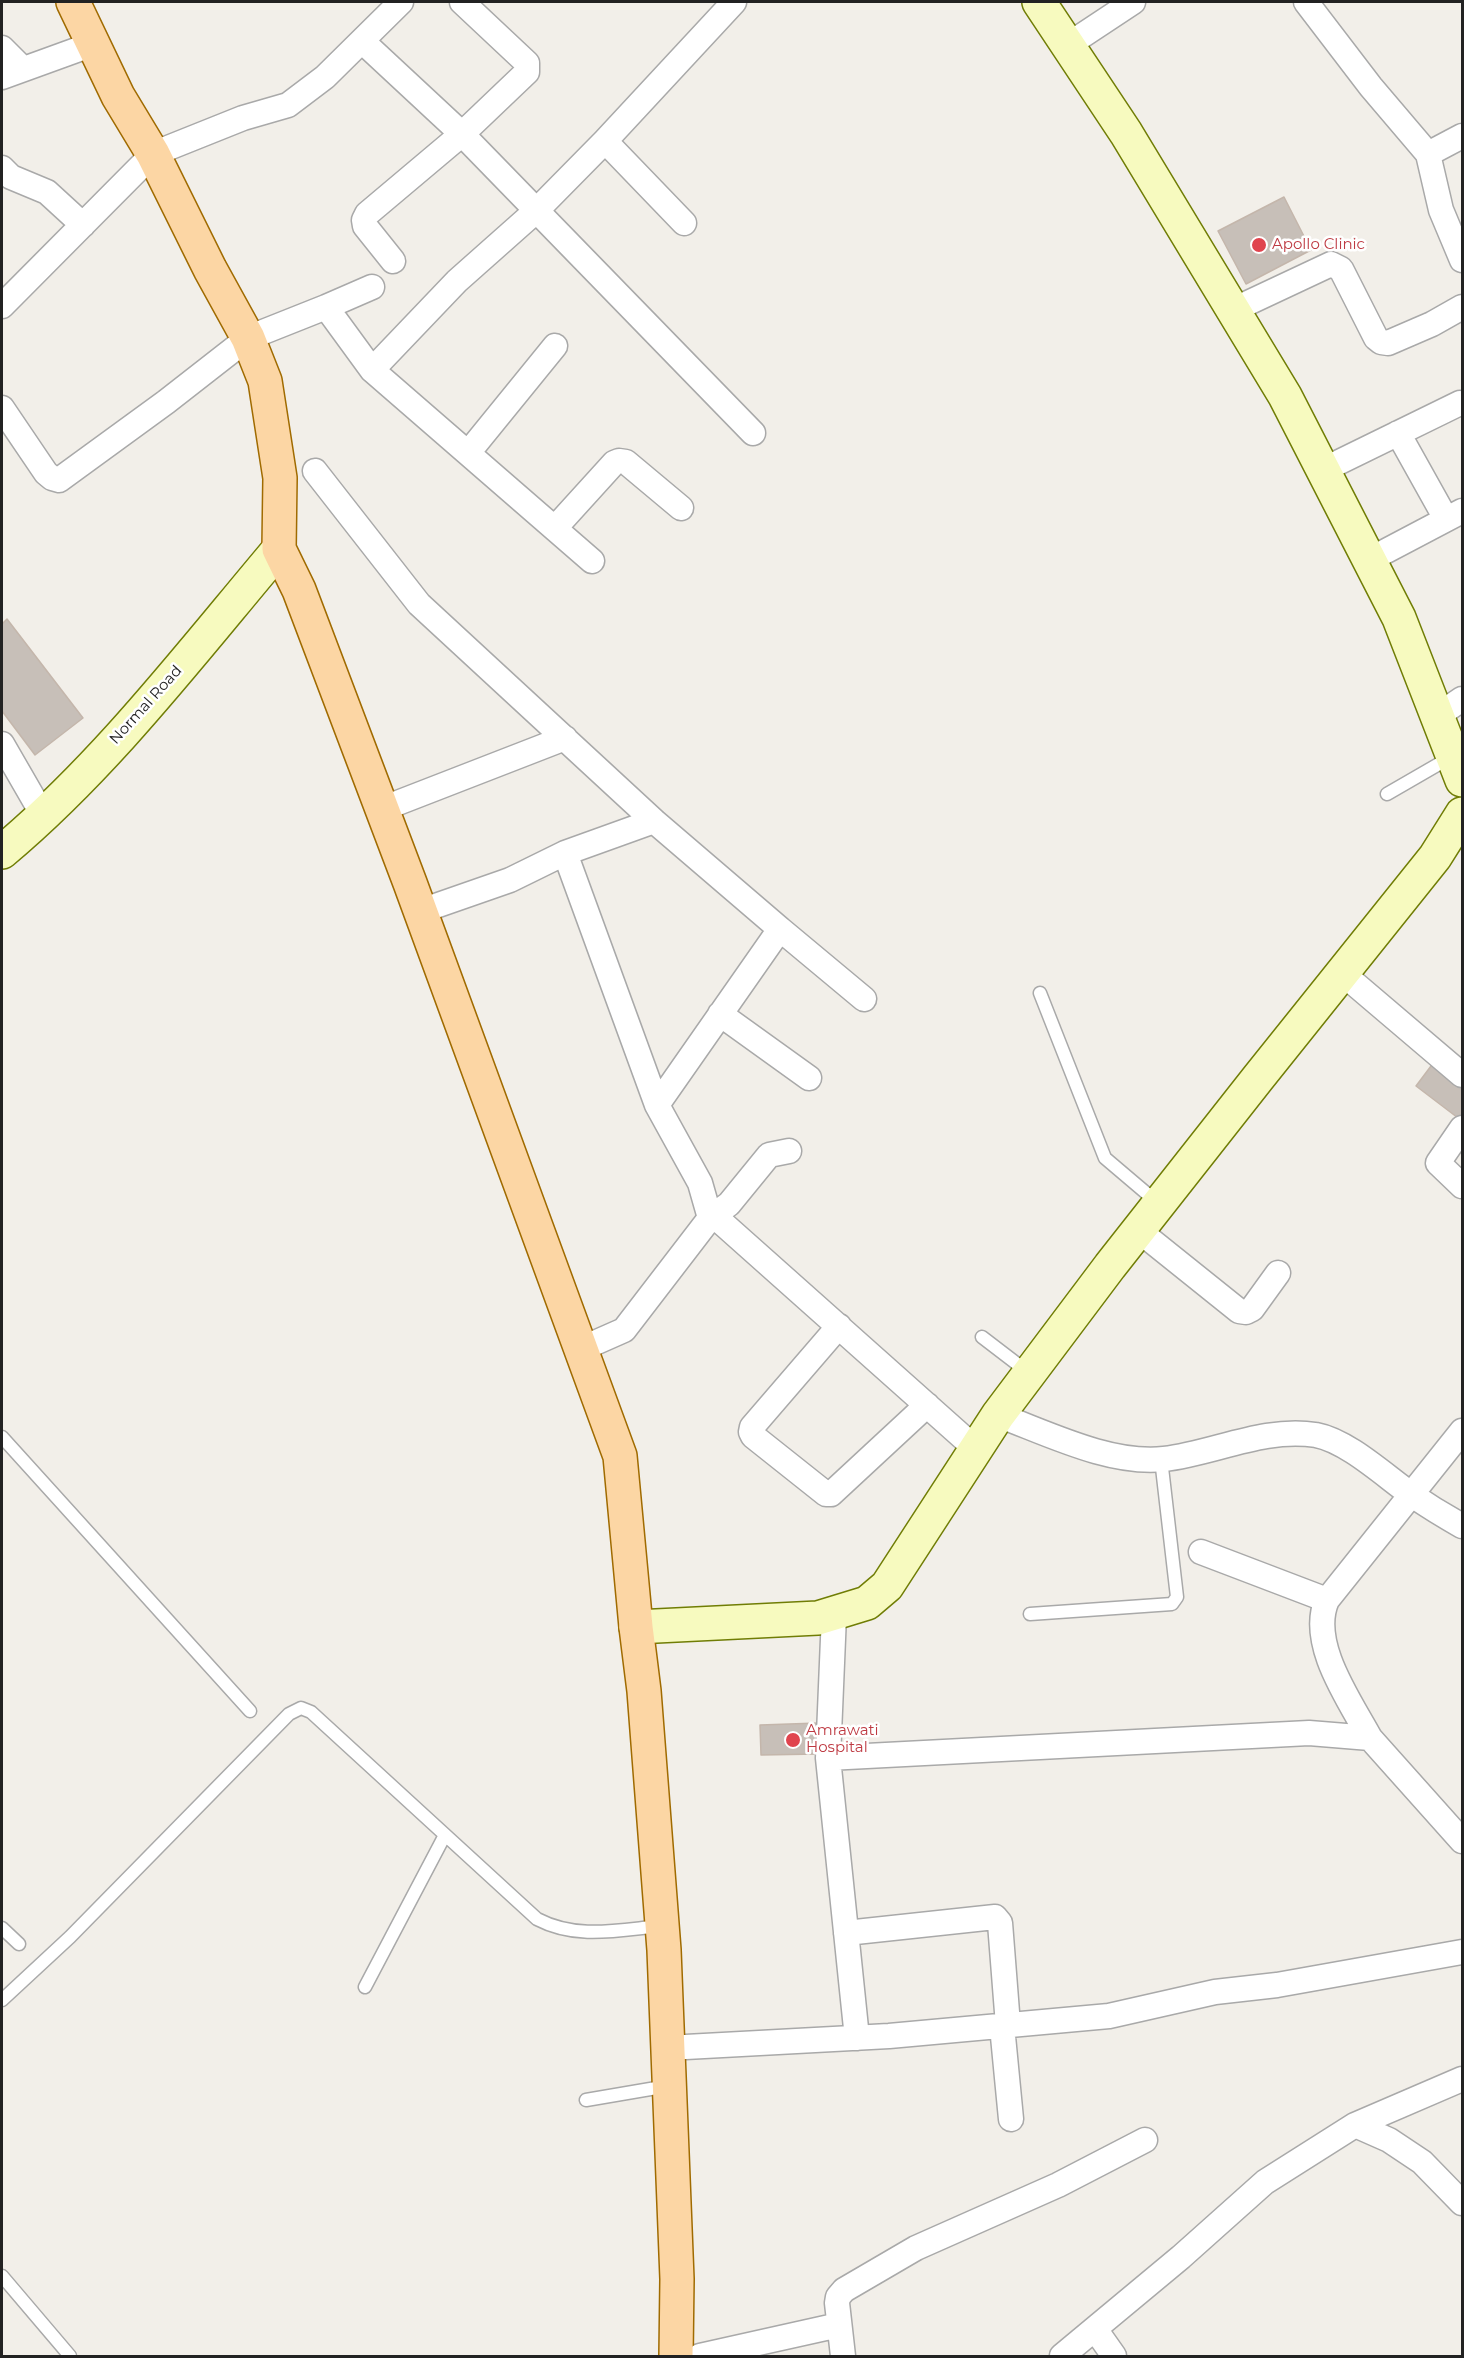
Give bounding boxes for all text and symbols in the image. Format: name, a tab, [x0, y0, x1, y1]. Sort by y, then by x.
marker: Apollo Clinic	[1250, 236, 1268, 254]
place label: Apollo Clinic	[1272, 236, 1365, 254]
street label: Normal Road	[106, 662, 186, 748]
place label: Amrawati Hospital	[806, 1722, 879, 1757]
marker: Amrawati Hospital	[784, 1731, 802, 1749]

